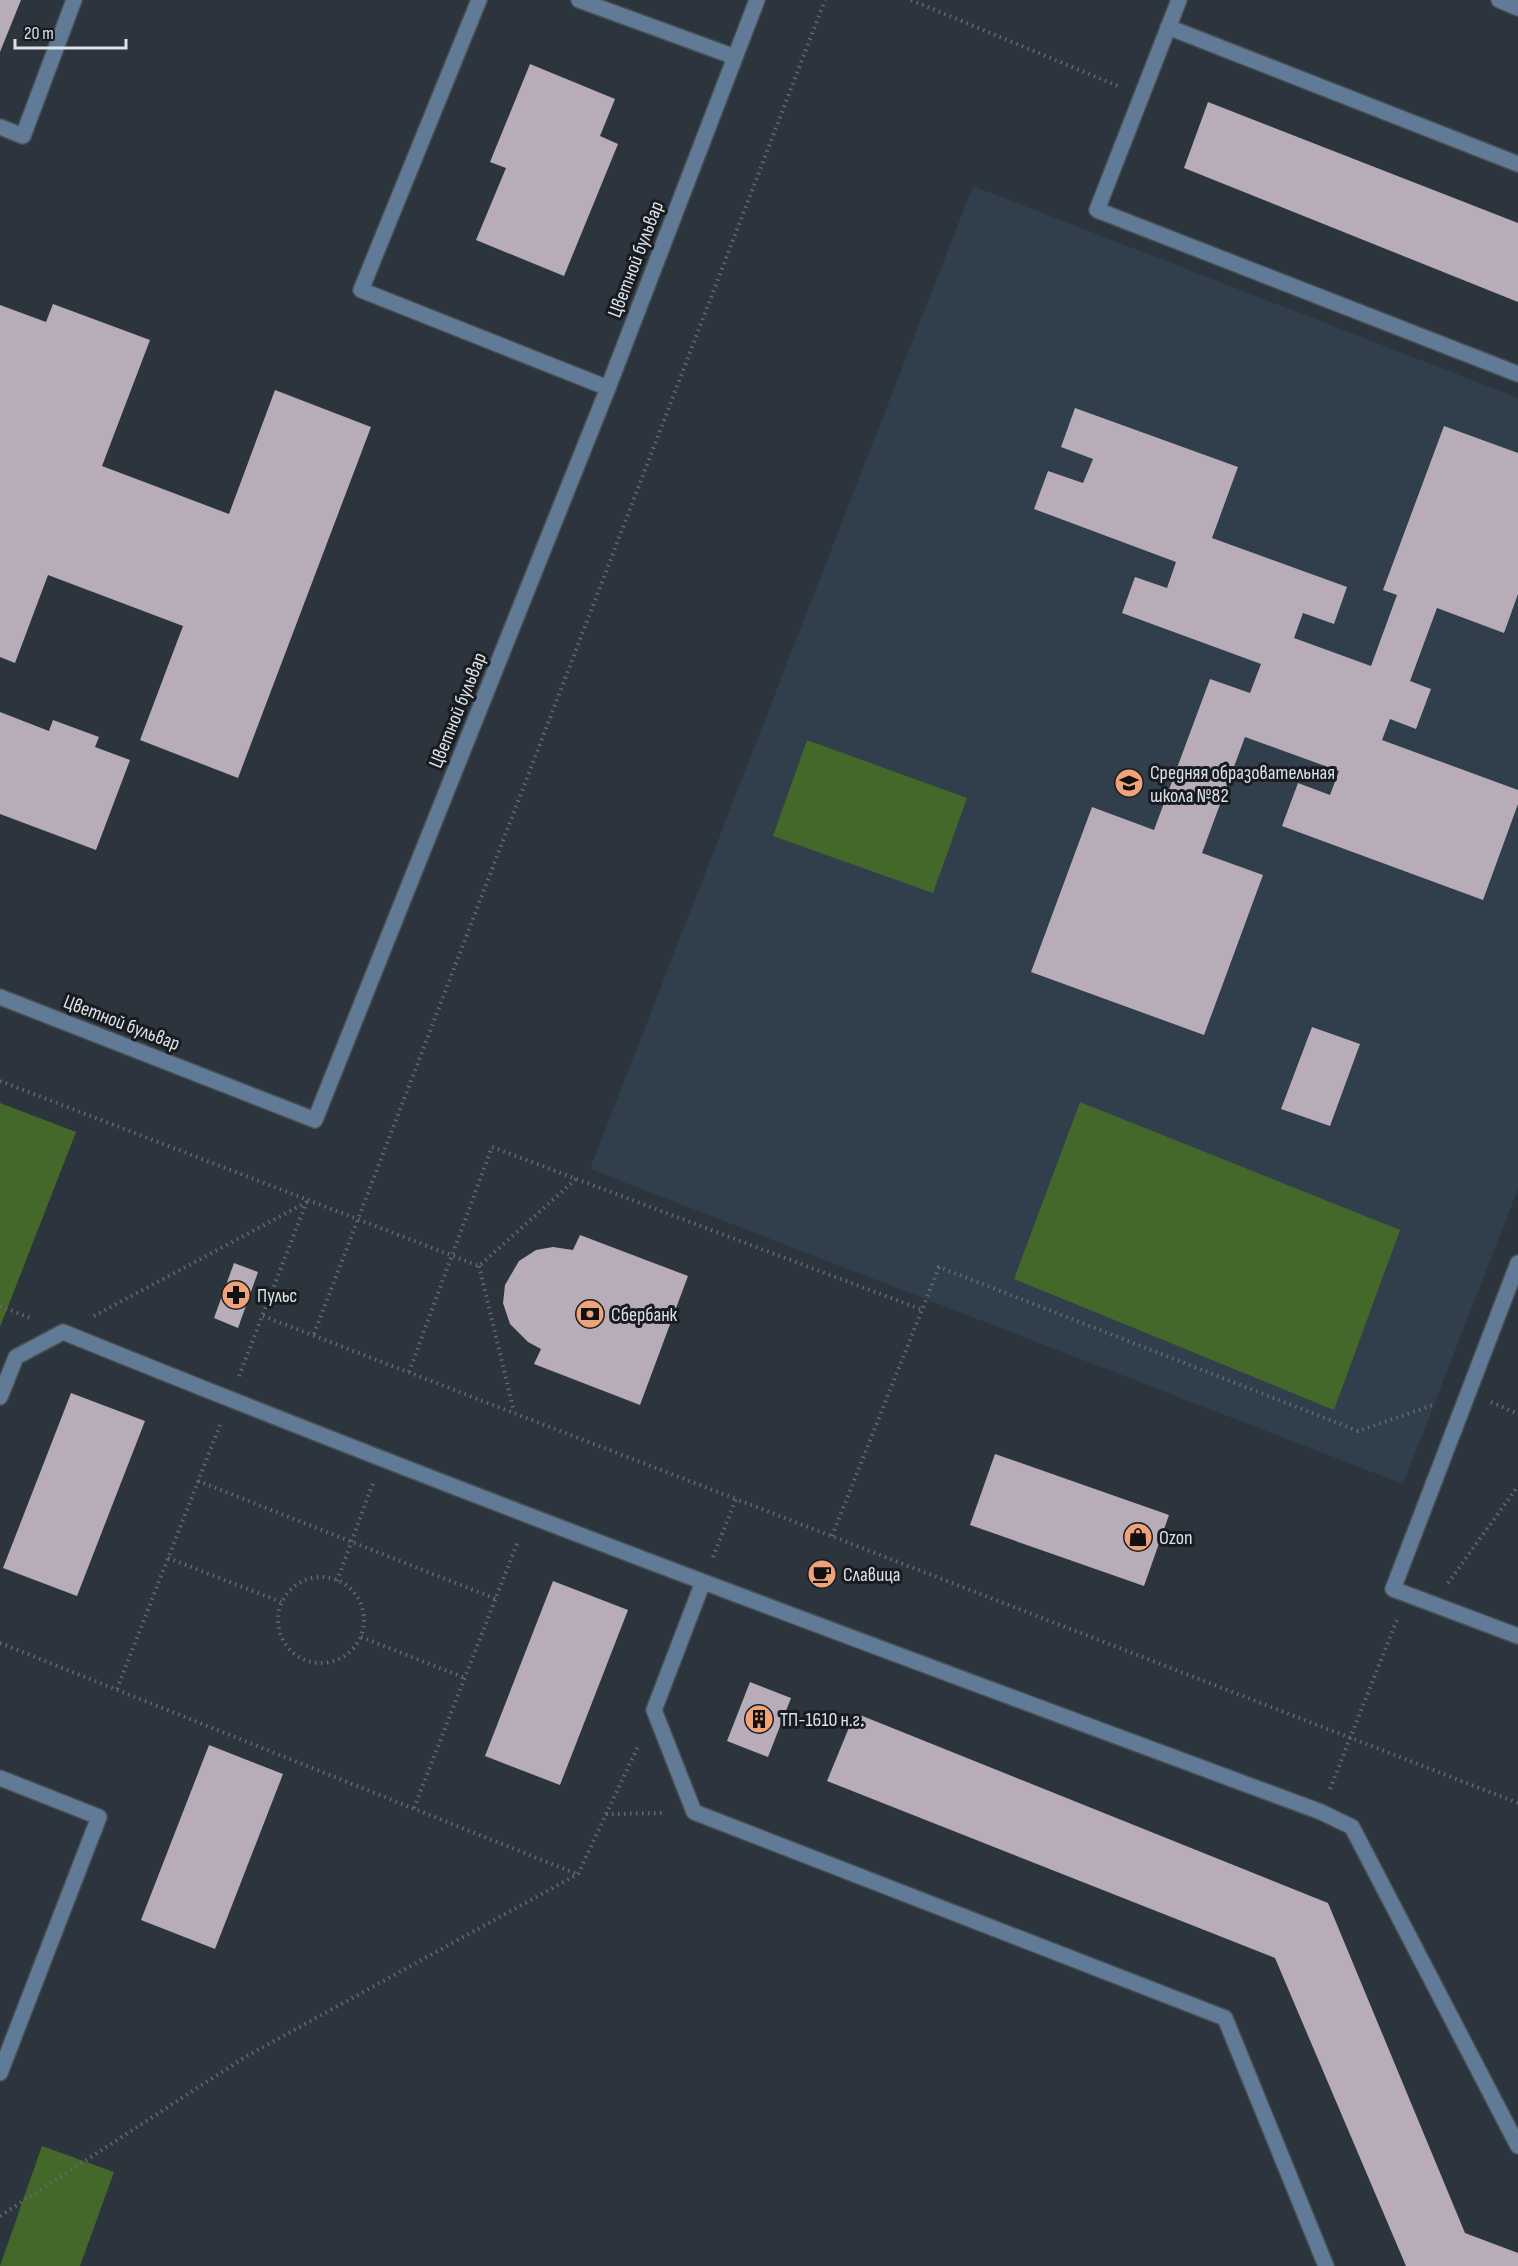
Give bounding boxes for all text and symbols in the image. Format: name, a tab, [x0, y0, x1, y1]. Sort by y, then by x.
scale bar	[15, 12, 126, 50]
text: 20 m	[24, 23, 54, 44]
street label: Цветной бульвар	[603, 198, 669, 321]
street label: Цветной бульвар	[424, 649, 492, 772]
place label: Средняя образовательная школа №82	[1150, 761, 1335, 808]
school or university icon: Средняя образовательная школа №82	[1113, 767, 1145, 799]
street label: Цветной бульвар	[60, 990, 183, 1056]
pharmacy icon: Пульс	[220, 1279, 252, 1311]
place label: Пульс	[257, 1284, 297, 1308]
bank icon: Сбербанк	[574, 1298, 606, 1330]
place label: Сбербанк	[611, 1303, 678, 1327]
shop icon: Ozon	[1122, 1521, 1154, 1553]
place label: Ozon	[1159, 1526, 1193, 1550]
cafe icon: Славица	[806, 1558, 838, 1590]
place label: Славица	[843, 1563, 901, 1587]
building icon: ТП-1610 н.г.	[743, 1703, 775, 1735]
place label: ТП-1610 н.г.	[780, 1708, 864, 1732]

